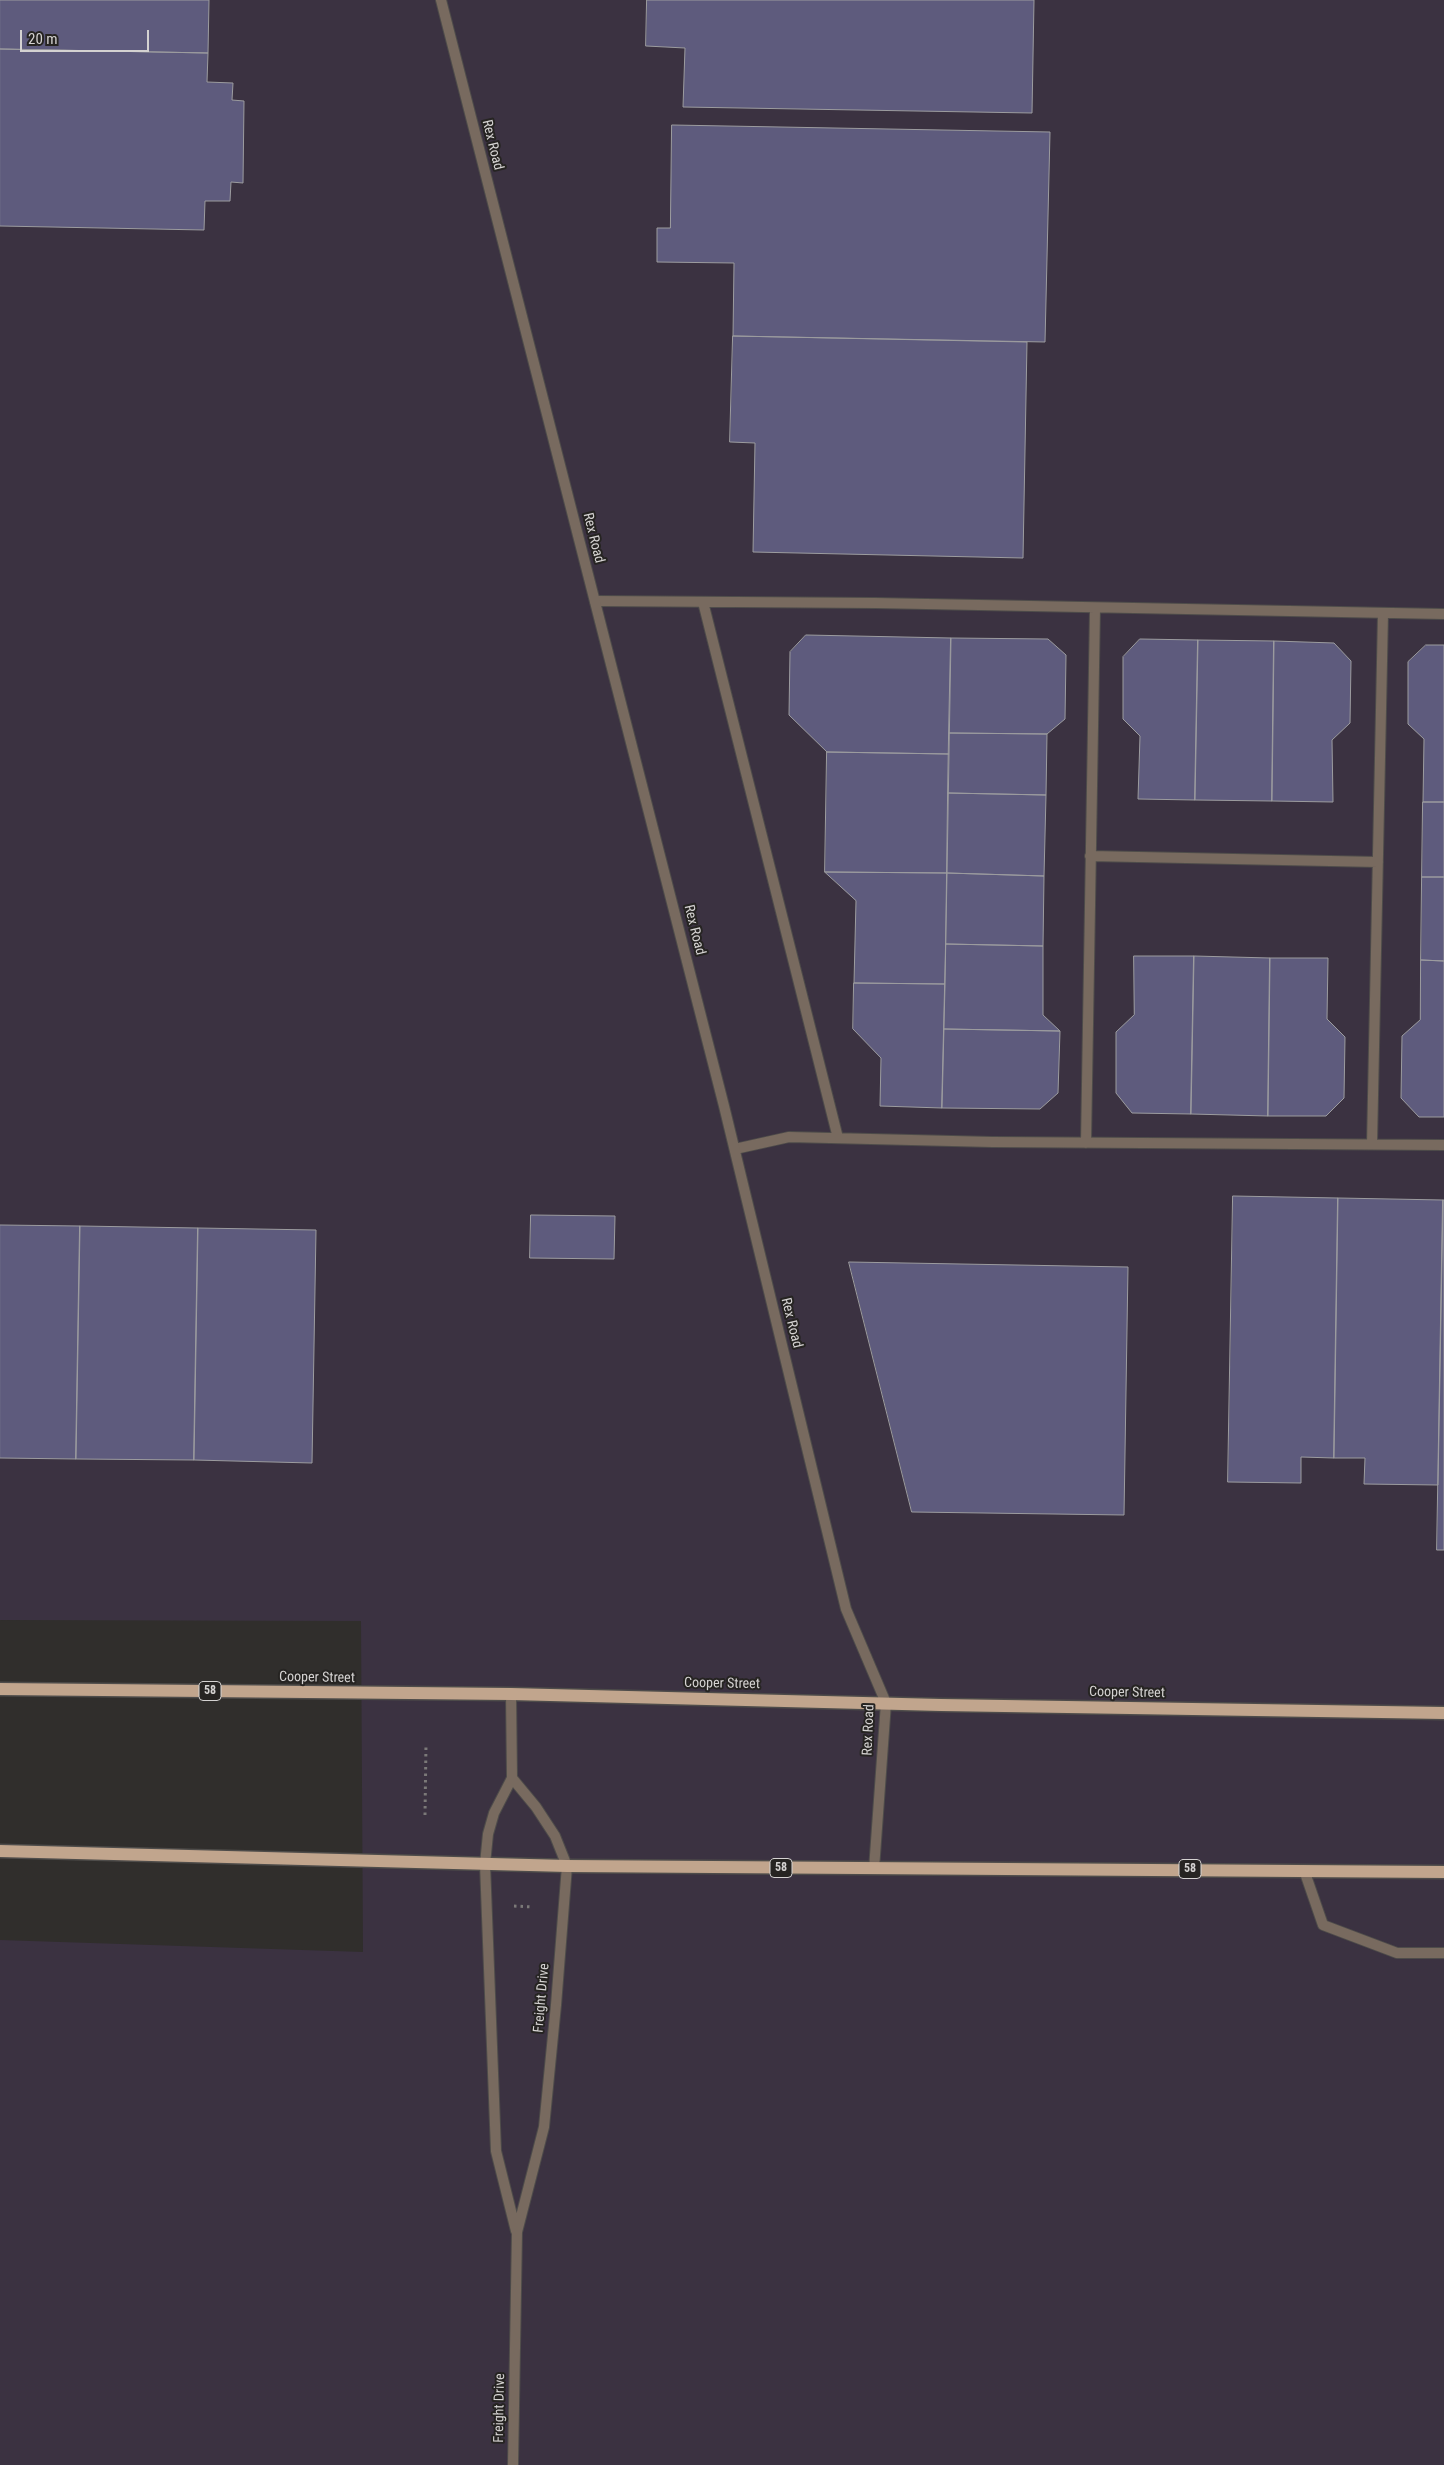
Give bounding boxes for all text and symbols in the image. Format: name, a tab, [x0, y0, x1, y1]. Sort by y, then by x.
scale bar	[22, 20, 151, 52]
text: 20 m	[28, 30, 58, 48]
street label: Rex Road	[478, 118, 506, 172]
street label: Rex Road	[579, 511, 607, 565]
street label: Rex Road	[680, 903, 708, 957]
street label: Rex Road	[777, 1296, 805, 1350]
street label: Cooper Street	[279, 1669, 355, 1687]
street label: Cooper Street	[684, 1675, 760, 1693]
road number: 58	[199, 1682, 221, 1700]
street label: Cooper Street	[1089, 1684, 1165, 1702]
street label: Rex Road	[860, 1704, 878, 1756]
road number: 58	[770, 1859, 792, 1878]
road number: 58	[1179, 1860, 1201, 1878]
street label: Freight Drive	[531, 1963, 553, 2033]
street label: Freight Drive	[491, 2373, 509, 2443]

